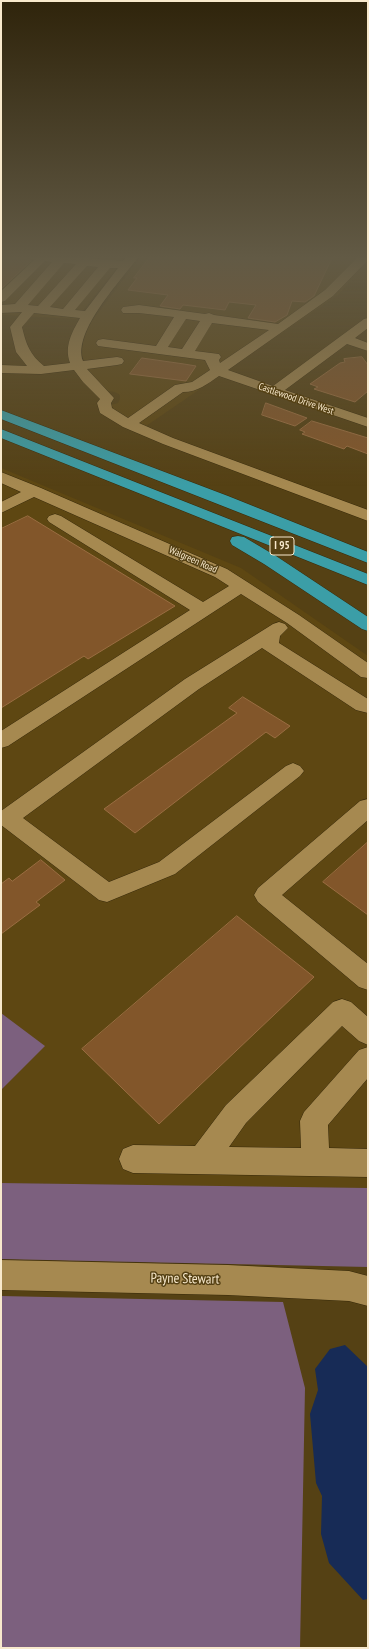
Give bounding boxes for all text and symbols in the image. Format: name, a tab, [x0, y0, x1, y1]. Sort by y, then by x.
street label: Castlewood Drive West	[257, 381, 335, 417]
road number: I 95	[270, 537, 294, 555]
street label: Walgreen Road	[167, 544, 219, 576]
street label: Payne Stewart	[150, 1270, 220, 1288]

